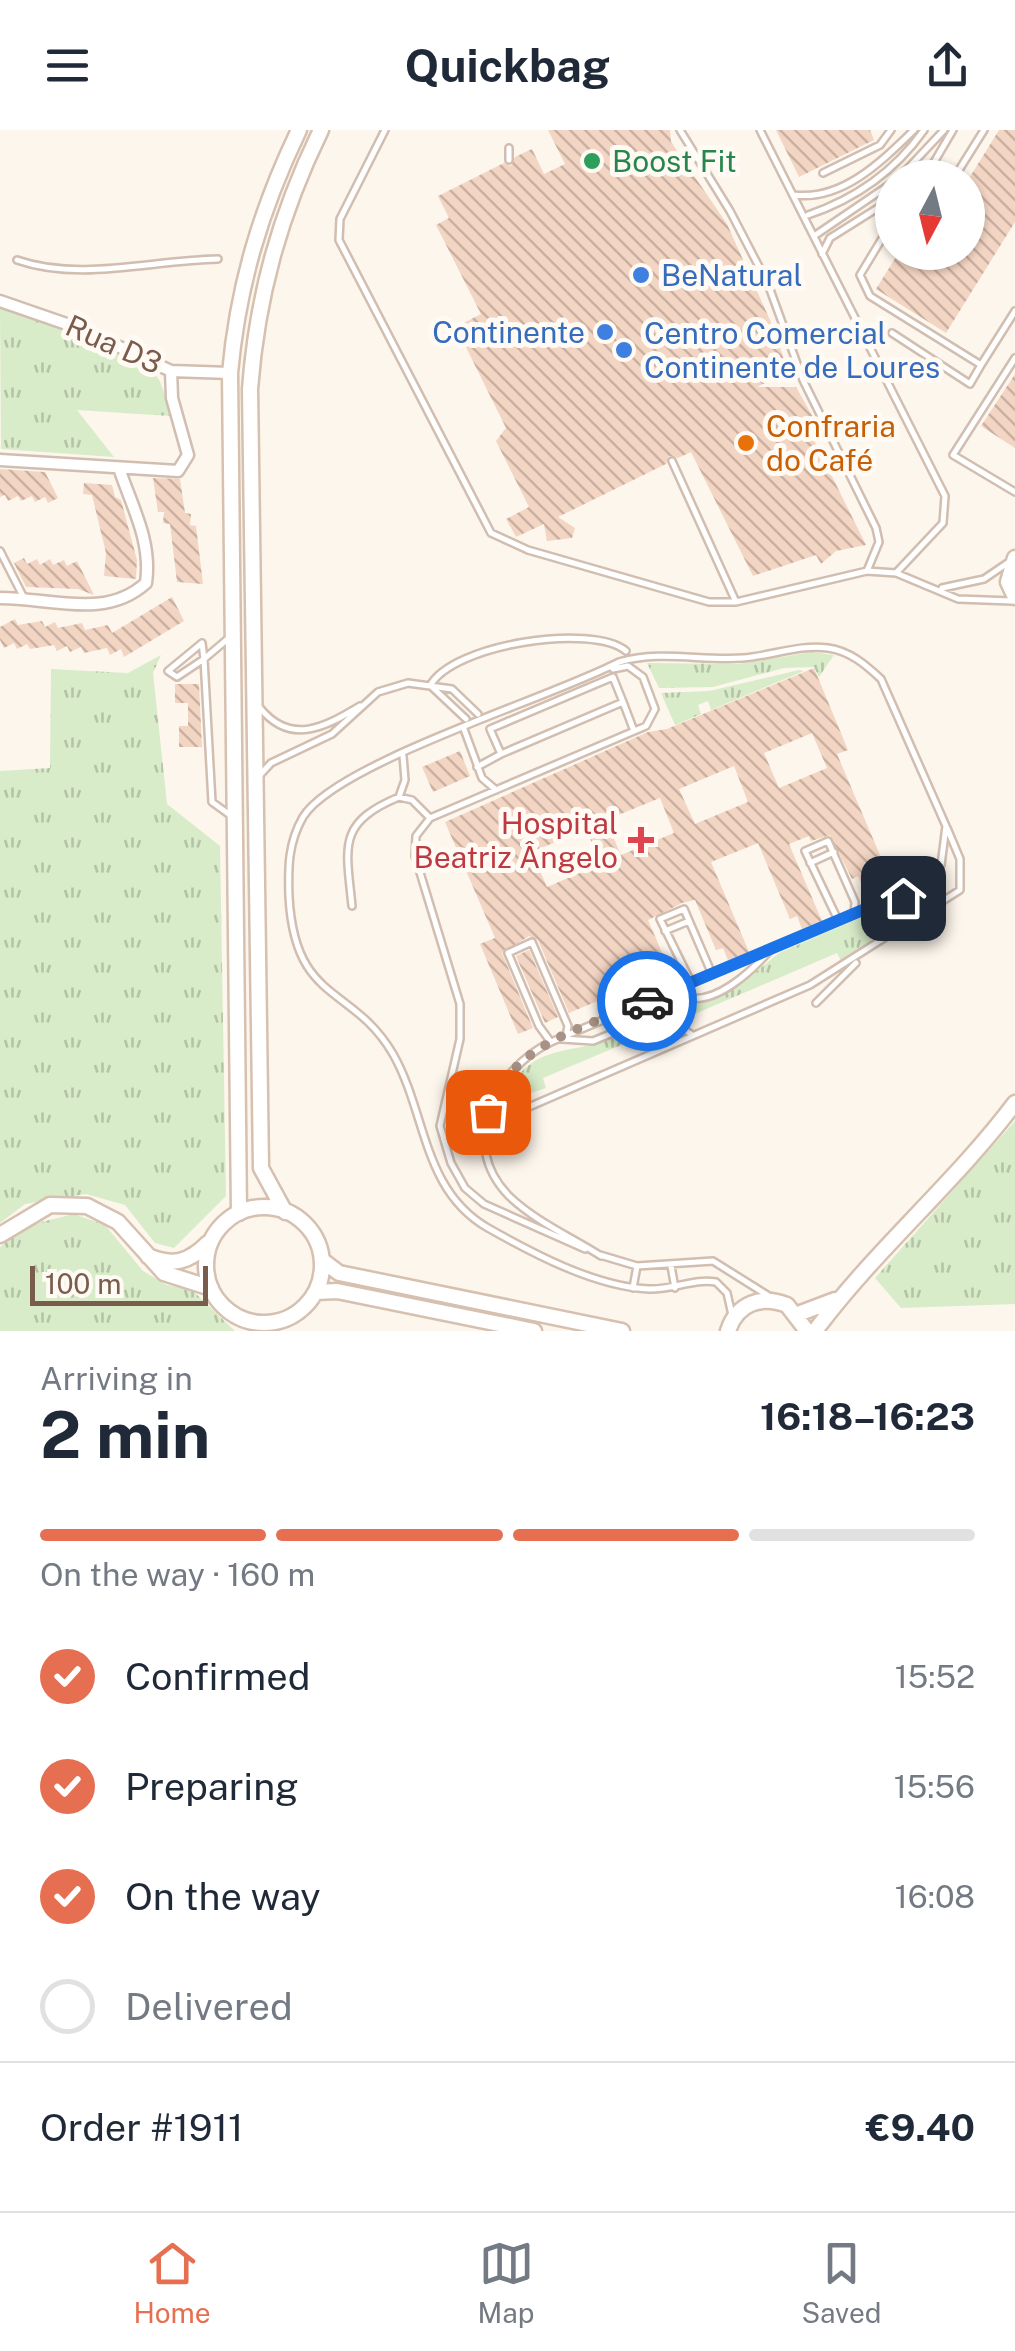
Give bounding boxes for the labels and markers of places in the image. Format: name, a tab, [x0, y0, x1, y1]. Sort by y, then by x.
place label: Boost Fit	[612, 143, 737, 179]
marker: Boost Fit	[581, 150, 603, 172]
place label: BeNatural	[661, 257, 802, 293]
marker: BeNatural	[630, 264, 652, 286]
place label: Continente	[432, 314, 585, 350]
place label: Centro Comercial Continente de Loures	[644, 315, 940, 385]
marker: Continente	[594, 321, 616, 343]
marker: Centro Comercial Continente de Loures	[613, 339, 635, 361]
place label: Confraria do Café	[766, 408, 896, 478]
marker: Confraria do Café	[735, 432, 757, 454]
place label: Hospital Beatriz Ângelo	[413, 805, 618, 875]
marker: Hospital Beatriz Ângelo	[628, 827, 654, 853]
pin	[861, 856, 946, 941]
pin	[446, 1070, 531, 1155]

